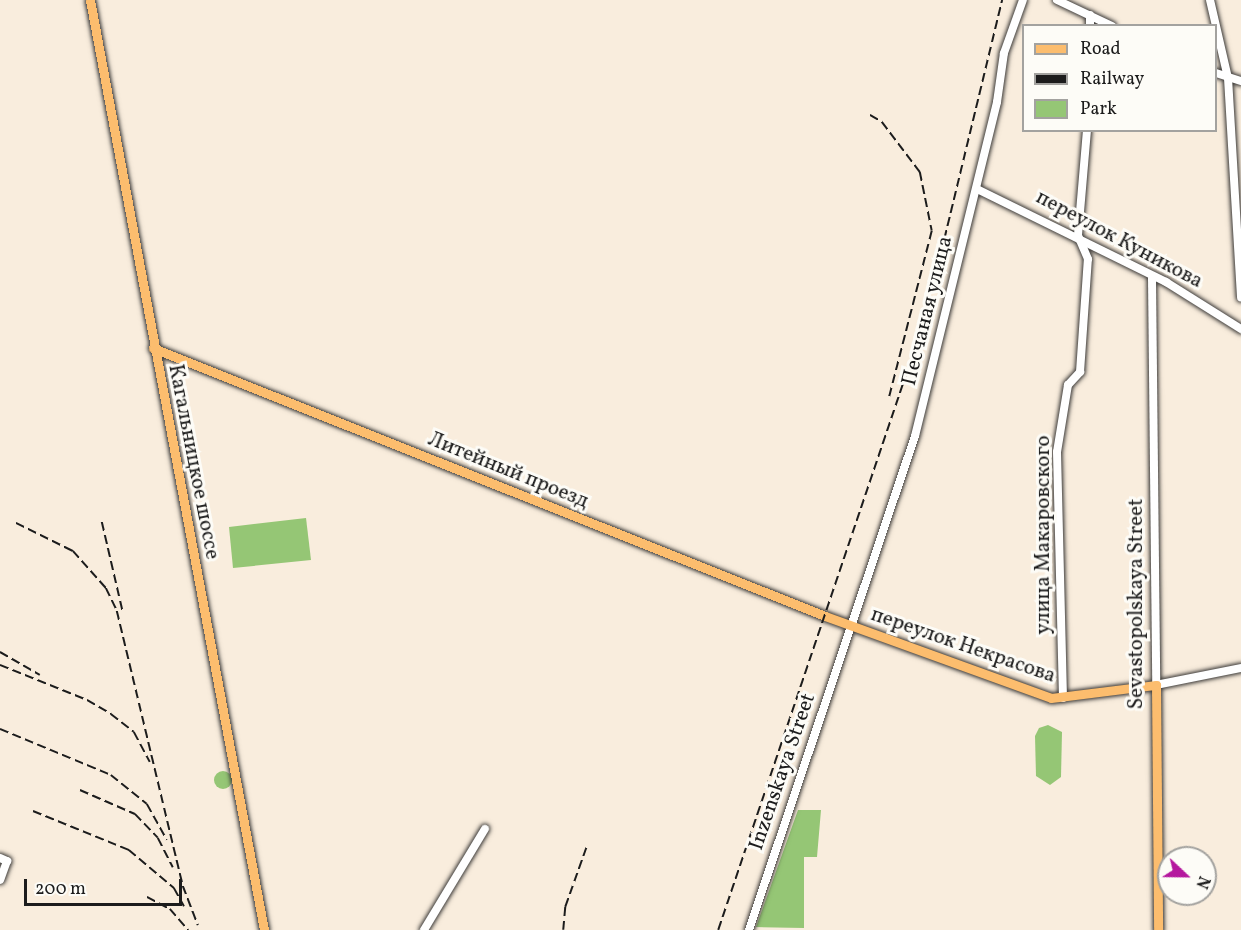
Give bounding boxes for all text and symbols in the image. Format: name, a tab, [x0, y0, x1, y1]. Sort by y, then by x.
legend	[1022, 24, 1217, 132]
text: Road	[1080, 37, 1121, 62]
text: Railway	[1080, 67, 1144, 92]
text: Park	[1080, 97, 1117, 122]
street label: переулок Куникова	[1031, 185, 1207, 295]
street label: Песчаная улица	[897, 233, 959, 389]
street label: Кагальницкое шоссе	[162, 362, 224, 562]
street label: Литейный проезд	[424, 427, 592, 515]
street label: улица Макаровского	[1031, 435, 1057, 635]
street label: Sevastopolskaya Street	[1124, 499, 1150, 709]
street label: переулок Некрасова	[867, 603, 1059, 689]
street label: Inzenskaya Street	[744, 690, 822, 854]
north arrow	[1157, 846, 1217, 906]
scale bar	[27, 867, 184, 905]
text: N	[1189, 872, 1214, 892]
text: 200 m	[35, 877, 86, 902]

